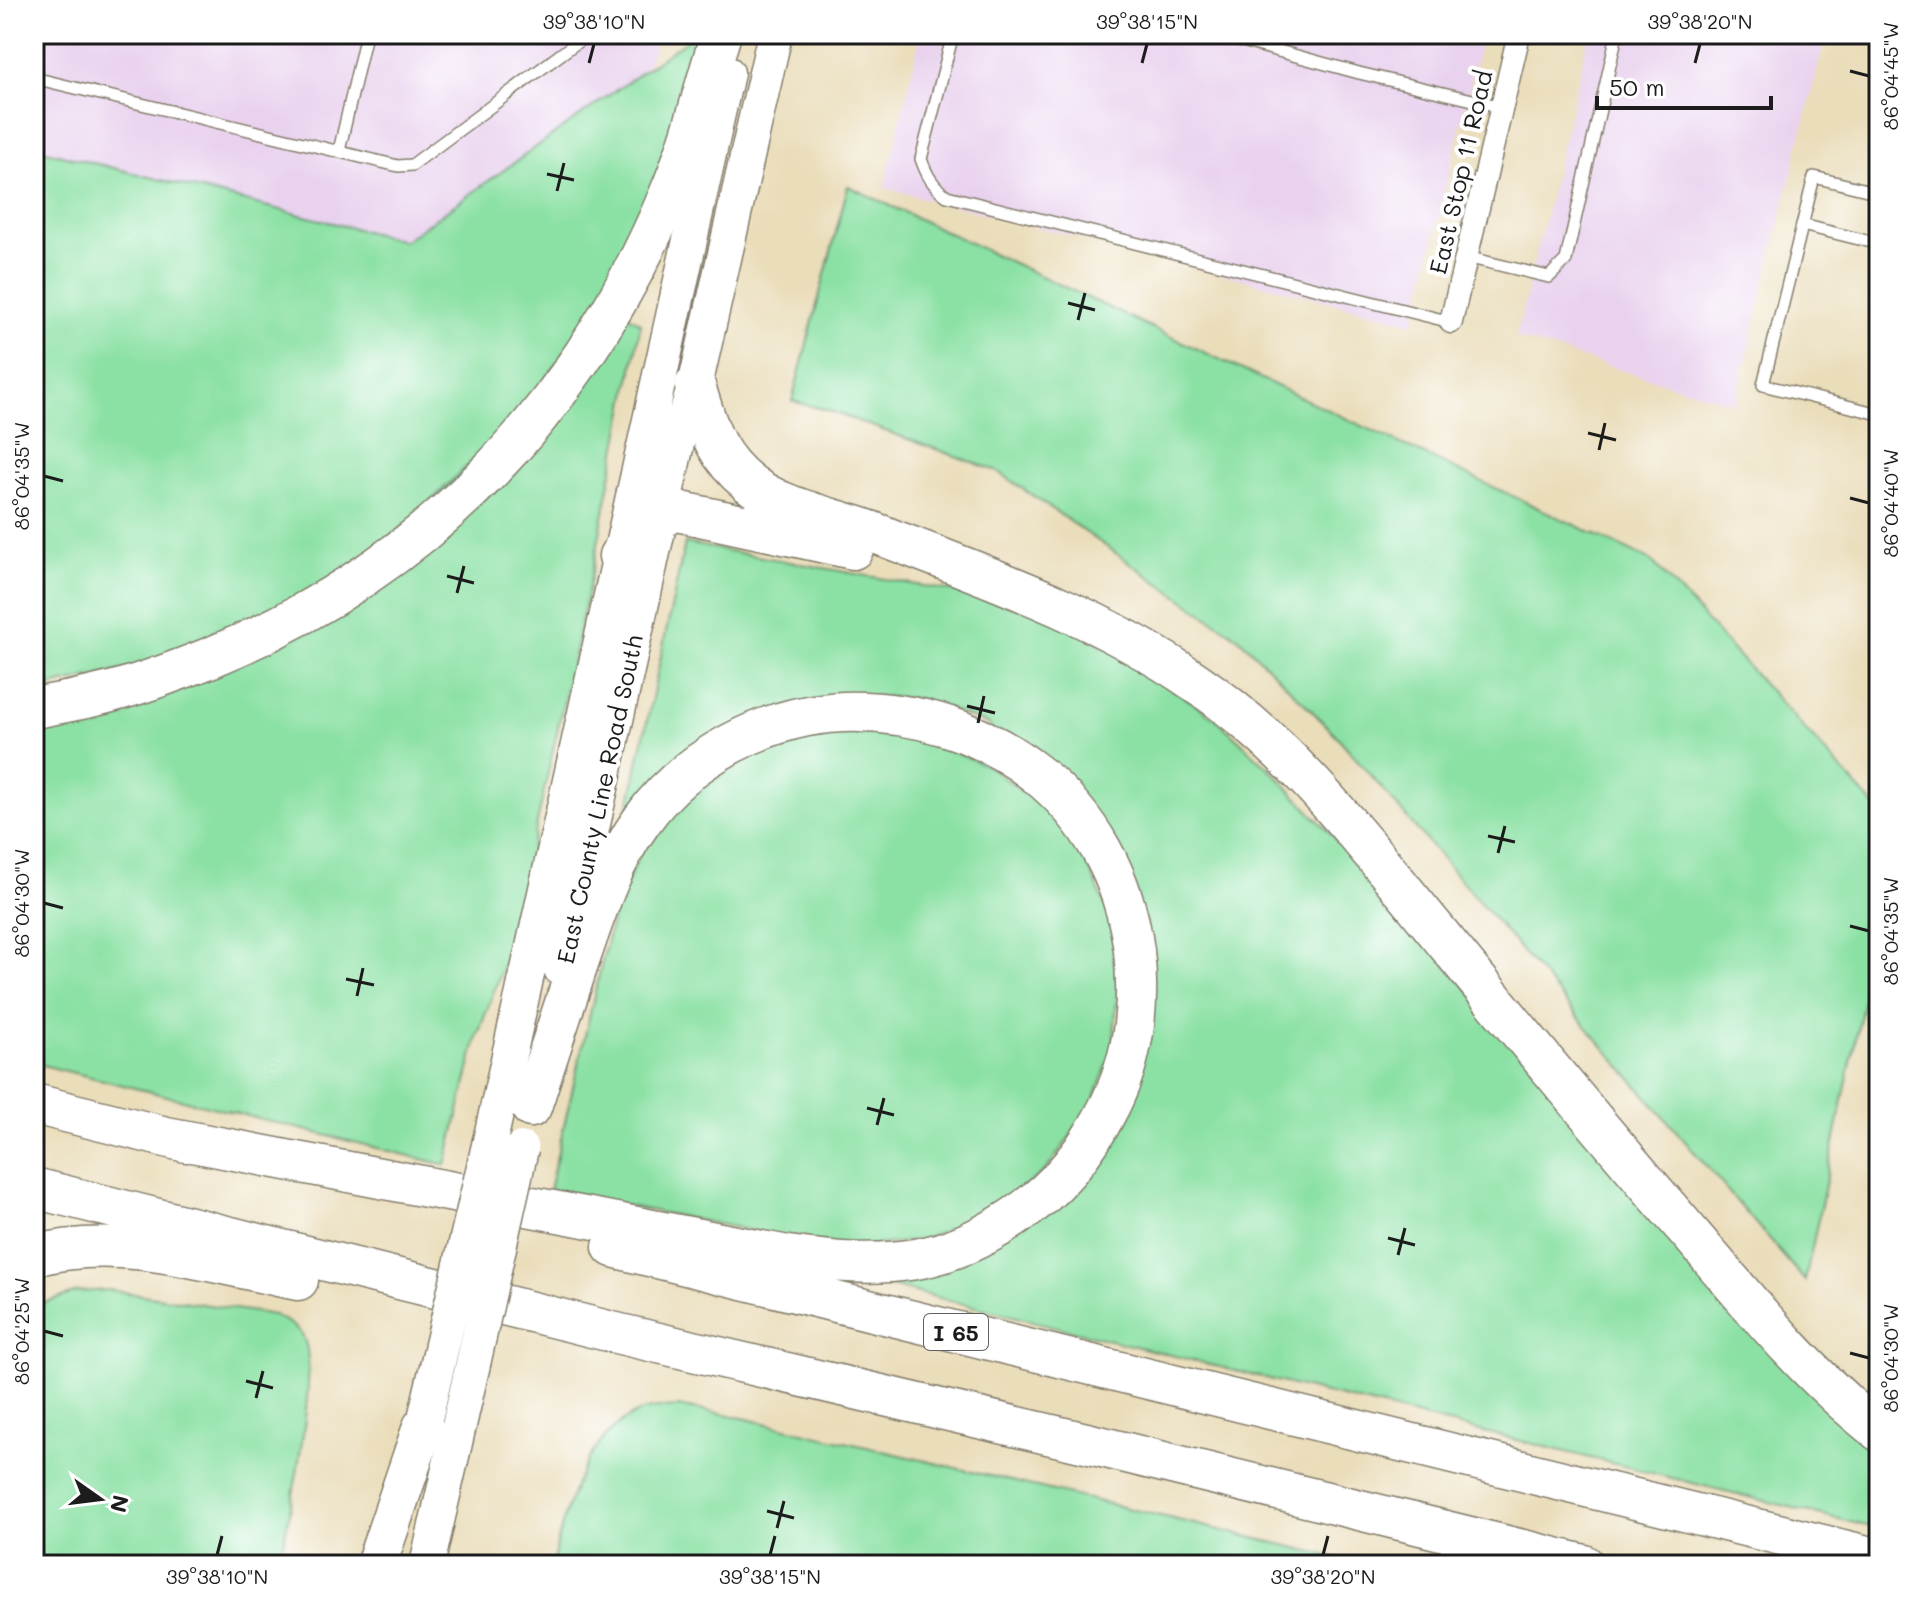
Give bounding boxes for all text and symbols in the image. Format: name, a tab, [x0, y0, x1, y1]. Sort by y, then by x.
text: 39°38'10"N	[543, 8, 645, 34]
text: 39°38'15"N	[1096, 8, 1198, 34]
text: 39°38'20"N	[1648, 8, 1752, 34]
text: 86°04'45"W	[1877, 22, 1903, 130]
scale bar	[1597, 60, 1771, 110]
street label: East Stop 11 Road	[1421, 67, 1499, 277]
text: 50 m	[1609, 71, 1665, 102]
text: 86°04'35"W	[8, 422, 34, 530]
text: 86°04'40"W	[1877, 448, 1903, 558]
street label: East County Line Road South	[549, 632, 649, 966]
text: 86°04'30"W	[8, 848, 34, 958]
text: 86°04'35"W	[1877, 877, 1903, 985]
text: 86°04'25"W	[8, 1277, 34, 1385]
text: 86°04'30"W	[1877, 1303, 1903, 1413]
road number: I 65	[924, 1314, 988, 1350]
north arrow	[60, 1459, 140, 1539]
text: N	[104, 1492, 136, 1516]
text: 39°38'10"N	[166, 1563, 268, 1589]
text: 39°38'15"N	[719, 1563, 821, 1589]
text: 39°38'20"N	[1271, 1563, 1375, 1589]

